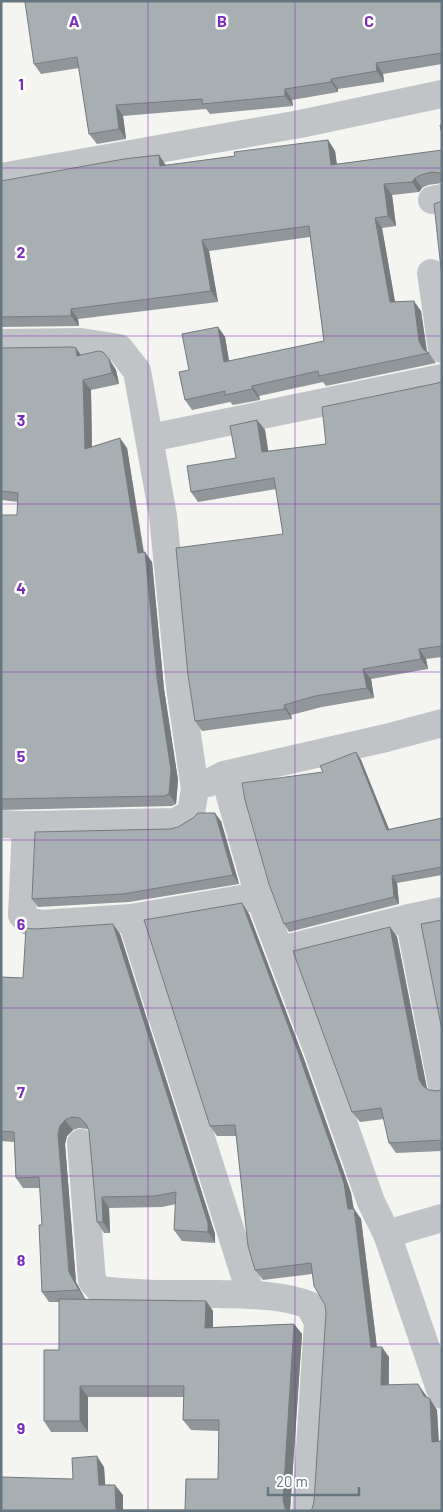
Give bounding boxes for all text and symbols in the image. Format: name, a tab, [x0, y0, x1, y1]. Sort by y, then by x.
text: A	[69, 11, 80, 30]
text: B	[217, 11, 227, 30]
text: C	[364, 11, 374, 30]
text: 1	[18, 74, 24, 93]
text: 2	[17, 242, 26, 261]
text: 3	[17, 410, 25, 429]
text: 4	[16, 578, 26, 597]
text: 5	[17, 746, 26, 765]
text: 6	[17, 914, 26, 933]
text: 7	[17, 1082, 25, 1101]
text: 8	[17, 1250, 26, 1269]
text: 9	[17, 1418, 25, 1437]
scale bar	[268, 1464, 359, 1496]
text: 20 m	[276, 1472, 308, 1490]

